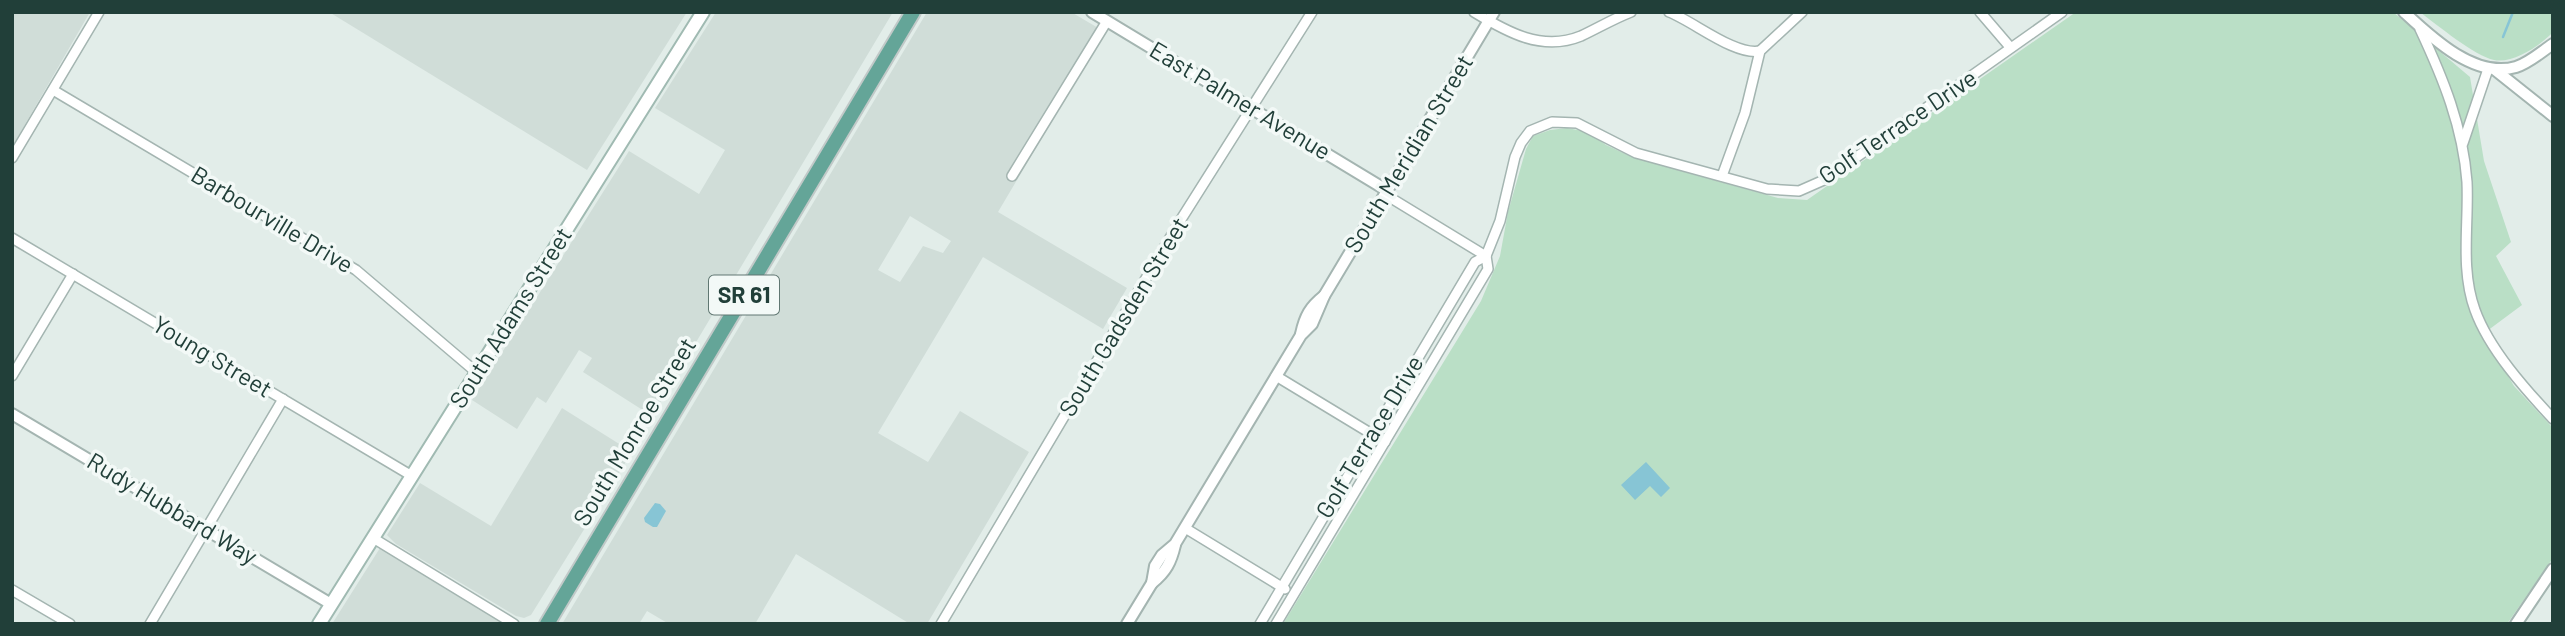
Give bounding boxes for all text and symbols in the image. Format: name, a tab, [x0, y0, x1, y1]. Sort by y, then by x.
street label: East Palmer Avenue	[1145, 34, 1337, 165]
street label: South Meridian Street	[1337, 49, 1478, 258]
street label: Golf Terrace Drive	[1813, 62, 1982, 189]
street label: Barbourville Drive	[187, 159, 359, 278]
street label: South Gadsden Street	[1052, 211, 1194, 421]
street label: South Adams Street	[442, 221, 577, 413]
road number: SR 61	[709, 276, 779, 314]
street label: Young Street	[148, 309, 278, 403]
street label: South Monroe Street	[566, 332, 701, 531]
street label: Golf Terrace Drive	[1309, 350, 1429, 523]
street label: Rudy Hubbard Way	[83, 446, 263, 570]

